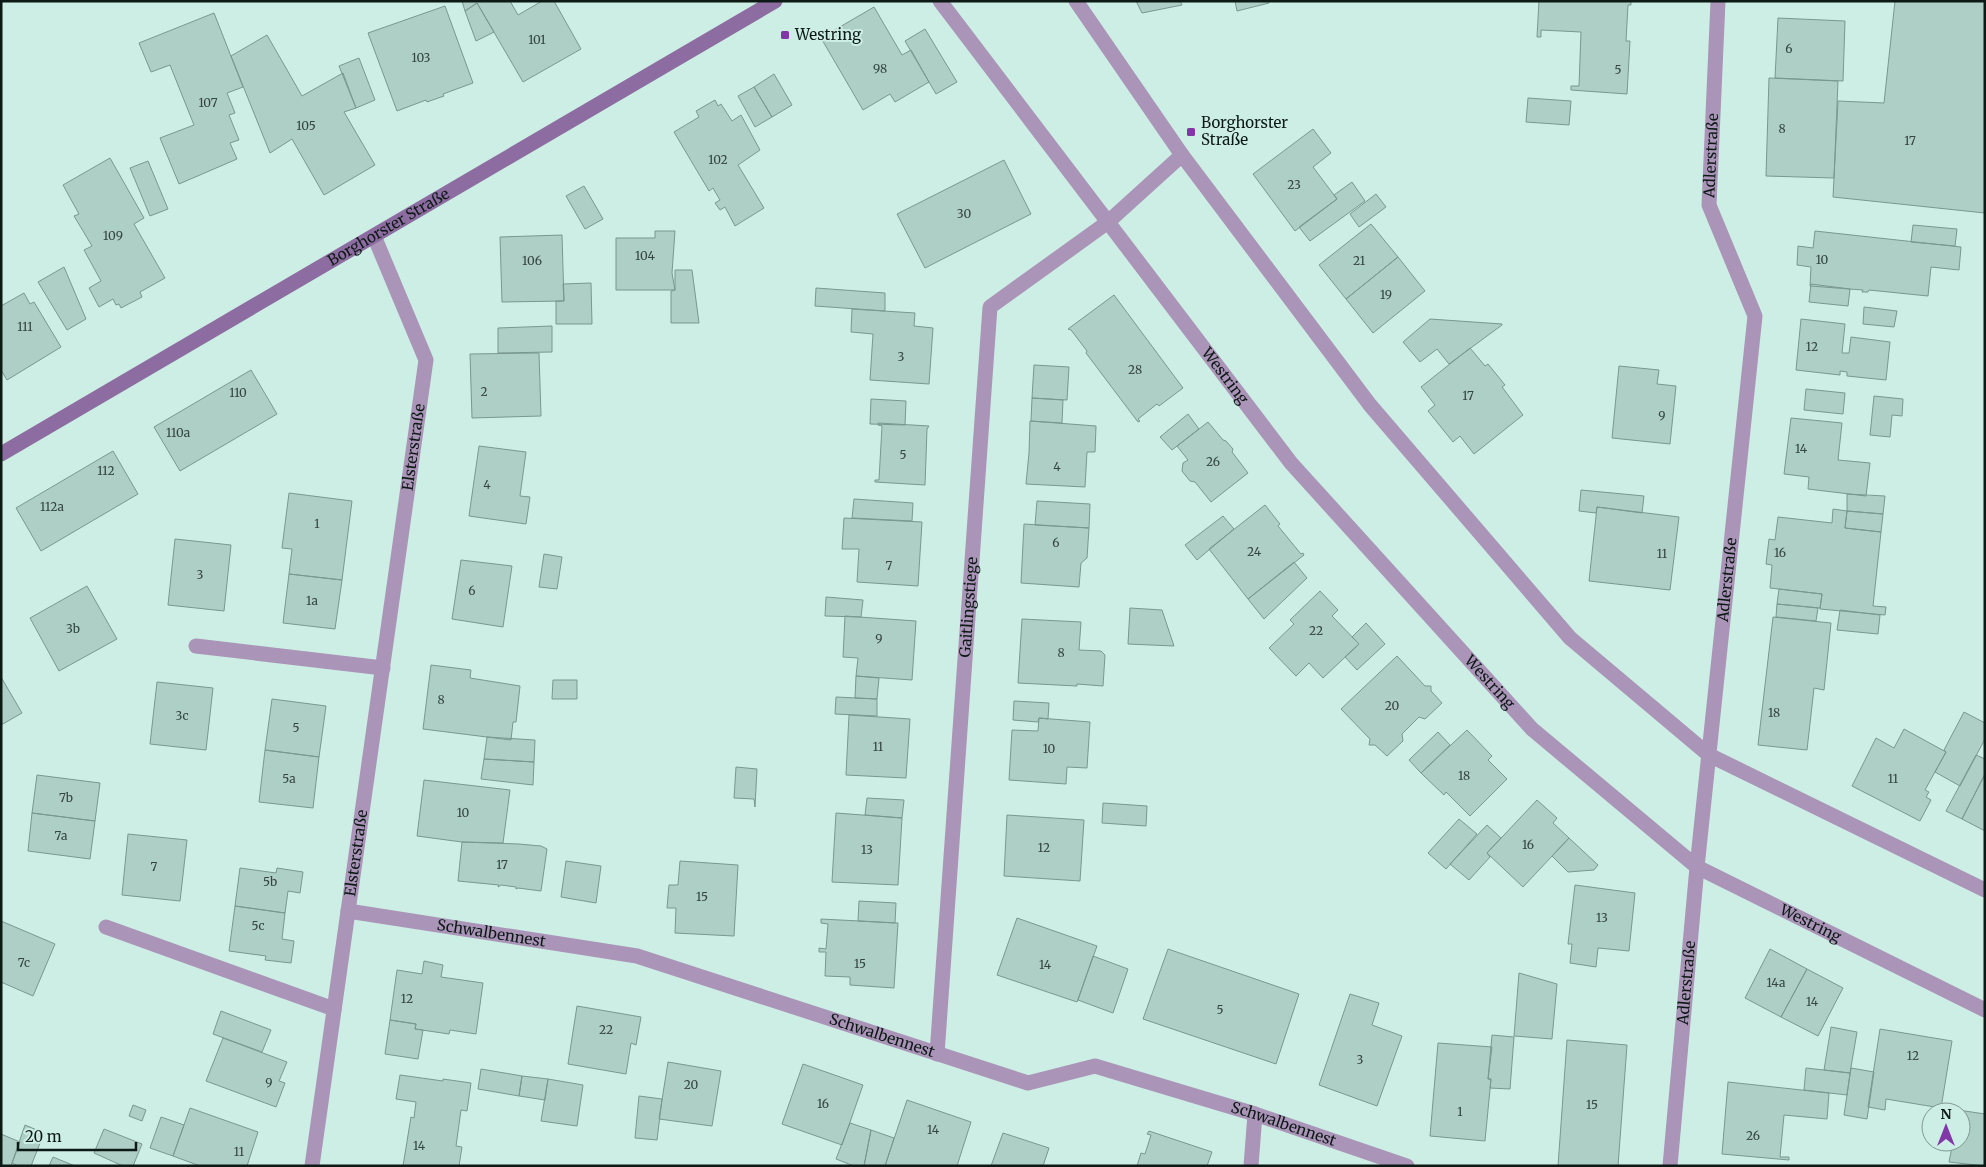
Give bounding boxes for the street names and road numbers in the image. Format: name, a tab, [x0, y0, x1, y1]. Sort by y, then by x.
street label: Adlerstraße	[1699, 113, 1722, 199]
street label: Borghorster Straße	[324, 184, 453, 270]
street label: Westring	[1197, 343, 1253, 408]
street label: Elsterstraße	[398, 402, 429, 492]
street label: Adlerstraße	[1713, 537, 1741, 624]
street label: Gaitlingstiege	[955, 556, 981, 658]
street label: Westring	[1460, 650, 1519, 713]
street label: Elsterstraße	[340, 808, 371, 898]
street label: Westring	[1776, 899, 1845, 946]
street label: Schwalbennest	[436, 915, 547, 951]
street label: Adlerstraße	[1673, 940, 1699, 1027]
street label: Schwalbennest	[827, 1009, 937, 1061]
street label: Schwalbennest	[1229, 1097, 1339, 1150]

